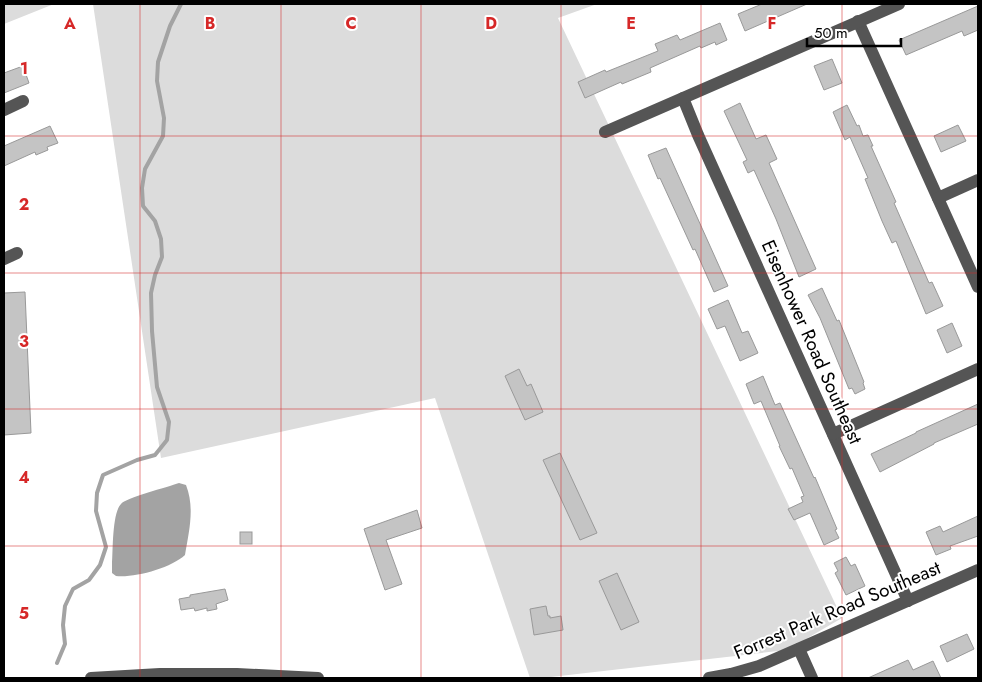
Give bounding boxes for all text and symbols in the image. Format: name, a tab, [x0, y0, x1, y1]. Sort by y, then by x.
text: A	[63, 12, 76, 35]
text: B	[205, 12, 215, 35]
text: C	[345, 12, 357, 35]
text: D	[485, 12, 497, 35]
text: E	[626, 12, 636, 35]
text: F	[768, 12, 776, 35]
scale bar	[807, 15, 901, 47]
text: 50 m	[814, 22, 848, 44]
text: 1	[20, 57, 28, 80]
text: 2	[19, 193, 29, 216]
street label: Eisenhower Road Southeast	[755, 236, 869, 449]
text: 3	[19, 330, 29, 353]
text: 4	[18, 466, 30, 489]
street label: Forrest Park Road Southeast	[729, 554, 945, 666]
text: 5	[19, 602, 29, 625]

